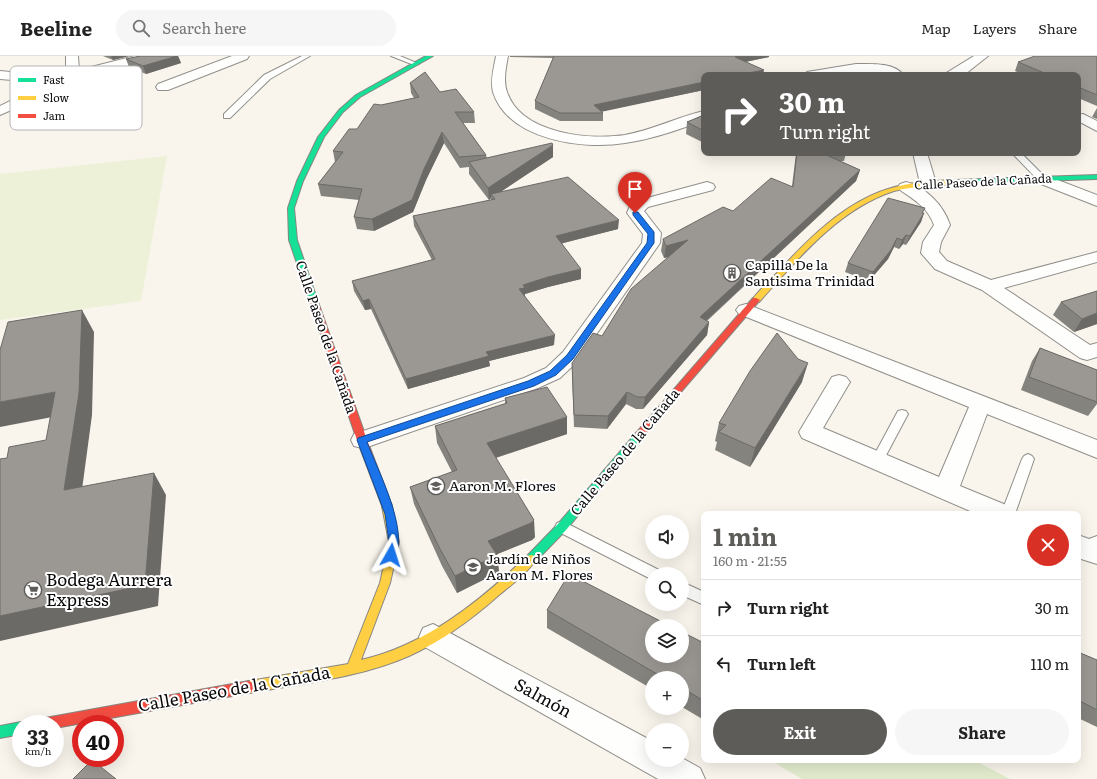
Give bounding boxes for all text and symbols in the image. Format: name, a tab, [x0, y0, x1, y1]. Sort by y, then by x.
search box	[116, 10, 396, 46]
text: Beeline	[20, 14, 92, 42]
text: Search here	[162, 16, 246, 39]
icon: search	[130, 17, 152, 39]
text: Map	[921, 18, 951, 38]
text: Layers	[973, 18, 1016, 38]
text: Share	[1038, 18, 1077, 38]
legend	[10, 66, 142, 130]
text: Fast	[43, 71, 65, 87]
text: 30 m	[779, 80, 845, 122]
icon: right	[713, 88, 765, 140]
text: Slow	[43, 89, 69, 105]
text: Jam	[43, 107, 66, 123]
text: Turn right	[779, 118, 870, 145]
street label: Calle Paseo de la Cañada	[914, 168, 1053, 194]
pin	[618, 172, 652, 213]
icon: arrive	[624, 178, 646, 200]
place label: Capilla De la Santisima Trinidad	[745, 254, 875, 290]
street label: Calle Paseo de la Cañada	[291, 258, 363, 416]
building icon: Capilla De la Santisima Trinidad	[722, 263, 742, 283]
street label: Calle Paseo de la Cañada	[565, 383, 684, 519]
place label: Aaron M. Flores	[449, 475, 556, 495]
school or university icon: Aaron M. Flores	[426, 476, 446, 496]
map controls	[645, 515, 689, 767]
button: sound	[645, 515, 689, 559]
text: 1 min	[713, 518, 777, 553]
button: close	[1027, 524, 1069, 566]
position arrow	[370, 534, 412, 576]
place label: Jardín de Niños Aaron M. Flores	[486, 548, 593, 584]
text: 160 m · 21:55	[713, 551, 787, 570]
school or university icon: Jardín de Niños Aaron M. Flores	[463, 557, 483, 577]
place label: Bodega Aurrera Express	[46, 566, 173, 611]
button: search	[645, 567, 689, 611]
supermarket icon: Bodega Aurrera Express	[23, 580, 43, 600]
text: Turn right	[747, 596, 829, 619]
text: 30 m	[1035, 596, 1069, 619]
icon: right	[713, 597, 735, 619]
button: layers	[645, 619, 689, 663]
text: Turn left	[747, 652, 816, 675]
text: 110 m	[1031, 652, 1069, 675]
icon: left	[713, 653, 735, 675]
street label: Calle Paseo de la Cañada	[136, 658, 333, 717]
street label: Salmón	[510, 671, 577, 723]
button: +	[645, 671, 689, 715]
button: Exit	[713, 709, 887, 755]
button: Share	[895, 709, 1069, 755]
speed limit sign: 40	[72, 715, 124, 767]
text: 33	[27, 721, 49, 751]
button: −	[645, 723, 689, 767]
text: km/h	[25, 743, 51, 758]

